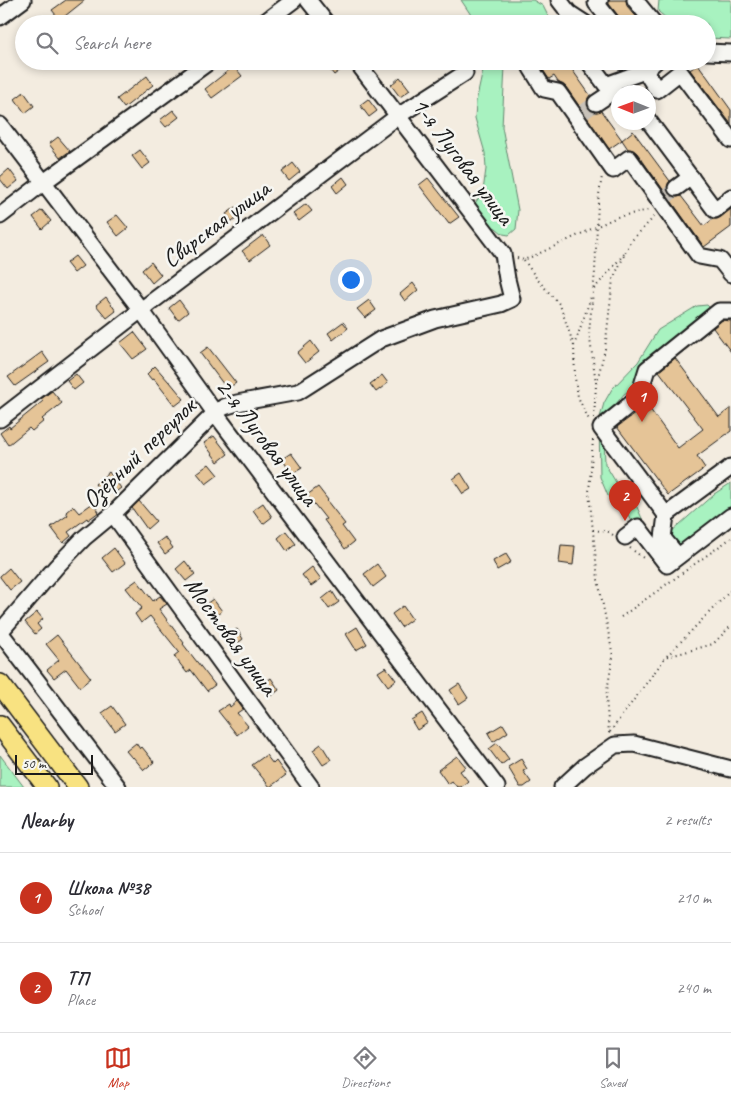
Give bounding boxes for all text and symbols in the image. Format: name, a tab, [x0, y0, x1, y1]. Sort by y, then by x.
search box	[15, 15, 716, 70]
icon: search	[33, 29, 61, 57]
text: Search here	[73, 31, 150, 55]
north arrow	[611, 85, 656, 130]
street label: 1-я Луговая улица	[404, 91, 523, 233]
street label: Свирская улица	[156, 171, 279, 275]
your location	[338, 267, 364, 293]
street label: 2-я Луговая улица	[208, 372, 327, 514]
pin: 1	[626, 381, 658, 422]
street label: Озёрный переулок	[75, 389, 205, 516]
pin: 2	[609, 480, 641, 521]
street label: Мостовая улица	[177, 570, 286, 704]
scale bar	[15, 752, 92, 775]
text: 50 m	[22, 755, 46, 772]
text: Nearby	[20, 807, 73, 833]
text: 2 results	[664, 810, 711, 830]
text: Школа №38	[67, 876, 150, 900]
text: 1	[32, 888, 40, 908]
text: 210 m	[677, 888, 711, 908]
text: School	[67, 900, 101, 920]
text: ТП	[67, 966, 88, 990]
text: 2	[32, 978, 40, 998]
text: 240 m	[677, 978, 711, 998]
text: Place	[67, 990, 95, 1010]
tab: Map	[104, 1044, 132, 1091]
tab: Directions	[341, 1044, 390, 1091]
tab: Saved	[599, 1044, 627, 1091]

